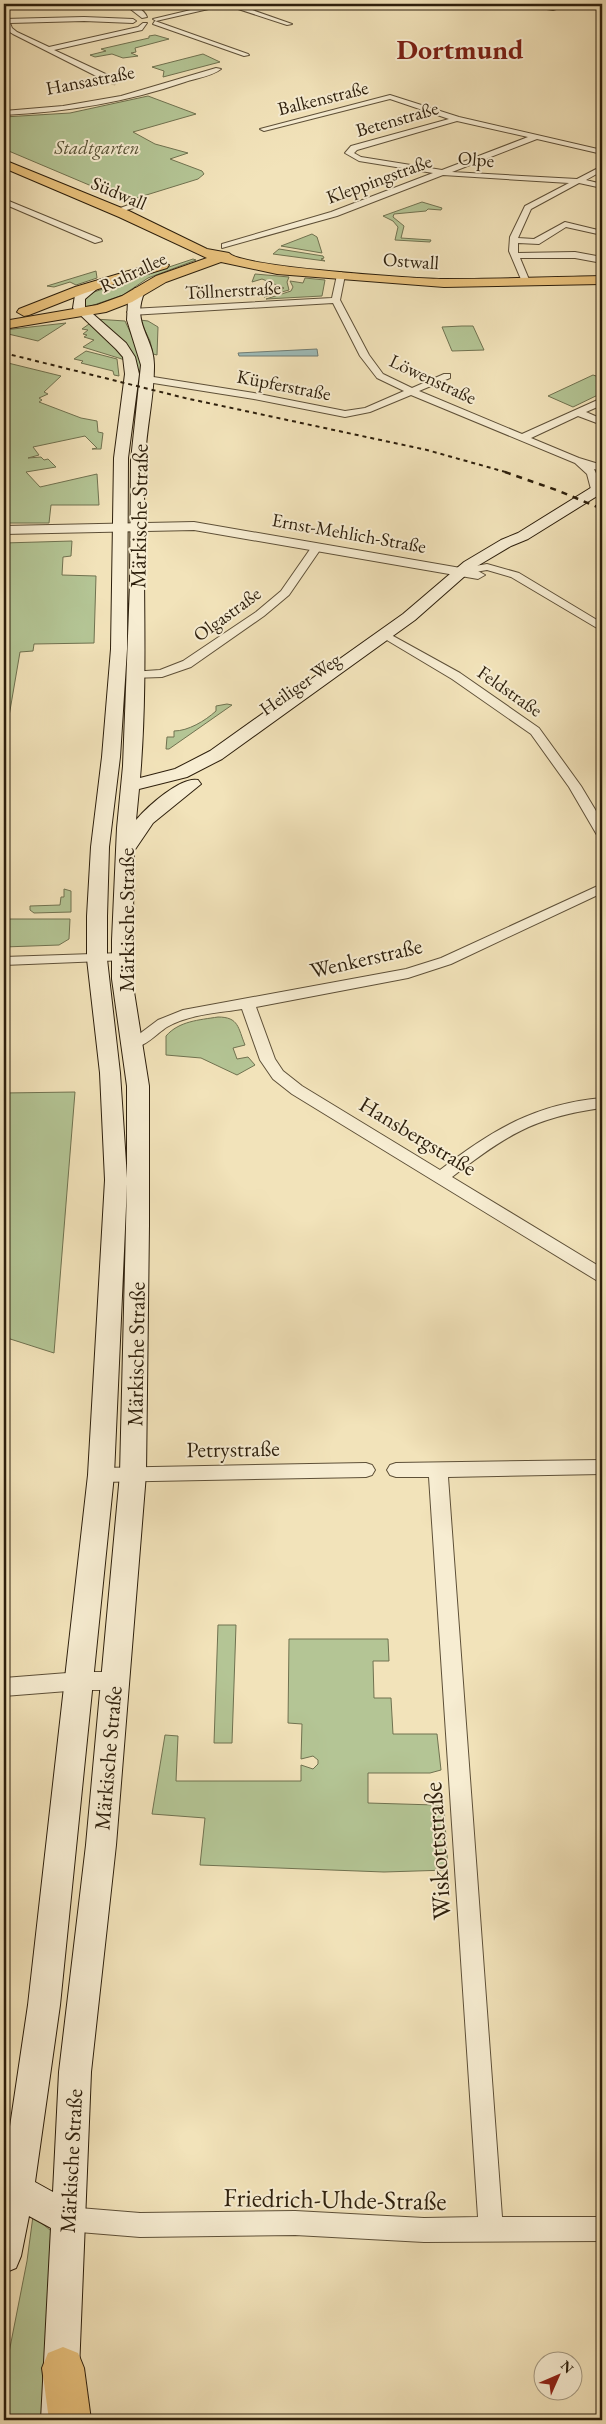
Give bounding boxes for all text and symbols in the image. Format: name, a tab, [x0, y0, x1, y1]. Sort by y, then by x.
district label: Dortmund	[397, 31, 524, 67]
street label: Hansastraße	[44, 59, 136, 101]
street label: Balkenstraße	[275, 75, 371, 121]
street label: Betenstraße	[353, 95, 441, 143]
park label: Stadtgarten	[54, 135, 139, 160]
street label: Olpe	[457, 145, 495, 173]
street label: Kleppingstraße	[323, 148, 435, 210]
street label: Südwall	[87, 170, 151, 216]
street label: Ruhrallee	[96, 246, 170, 298]
street label: Ostwall	[382, 247, 440, 275]
street label: Töllnerstraße	[185, 275, 281, 305]
street label: Löwenstraße	[385, 348, 481, 410]
street label: Küpferstraße	[235, 364, 333, 406]
street label: Märkische Straße	[123, 443, 155, 589]
street label: Ernst-Mehlich-Straße	[270, 507, 428, 559]
street label: Olgastraße	[188, 581, 266, 647]
street label: Heiliger Weg	[254, 646, 346, 721]
street label: Feldstraße	[473, 660, 547, 722]
street label: Märkische Straße	[112, 847, 141, 992]
street label: Wenkerstraße	[307, 931, 425, 985]
street label: Hansbergstraße	[354, 1090, 482, 1183]
street label: Märkische Straße	[120, 1281, 152, 1427]
street label: Petrystraße	[186, 1434, 280, 1464]
street label: Märkische Straße	[87, 1684, 129, 1831]
street label: Wiskottstraße	[415, 1781, 459, 1921]
street label: Märkische Straße	[53, 2088, 89, 2234]
street label: Friedrich-Uhde-Straße	[223, 2180, 447, 2218]
north arrow	[534, 2352, 584, 2402]
text: N	[557, 2356, 578, 2378]

